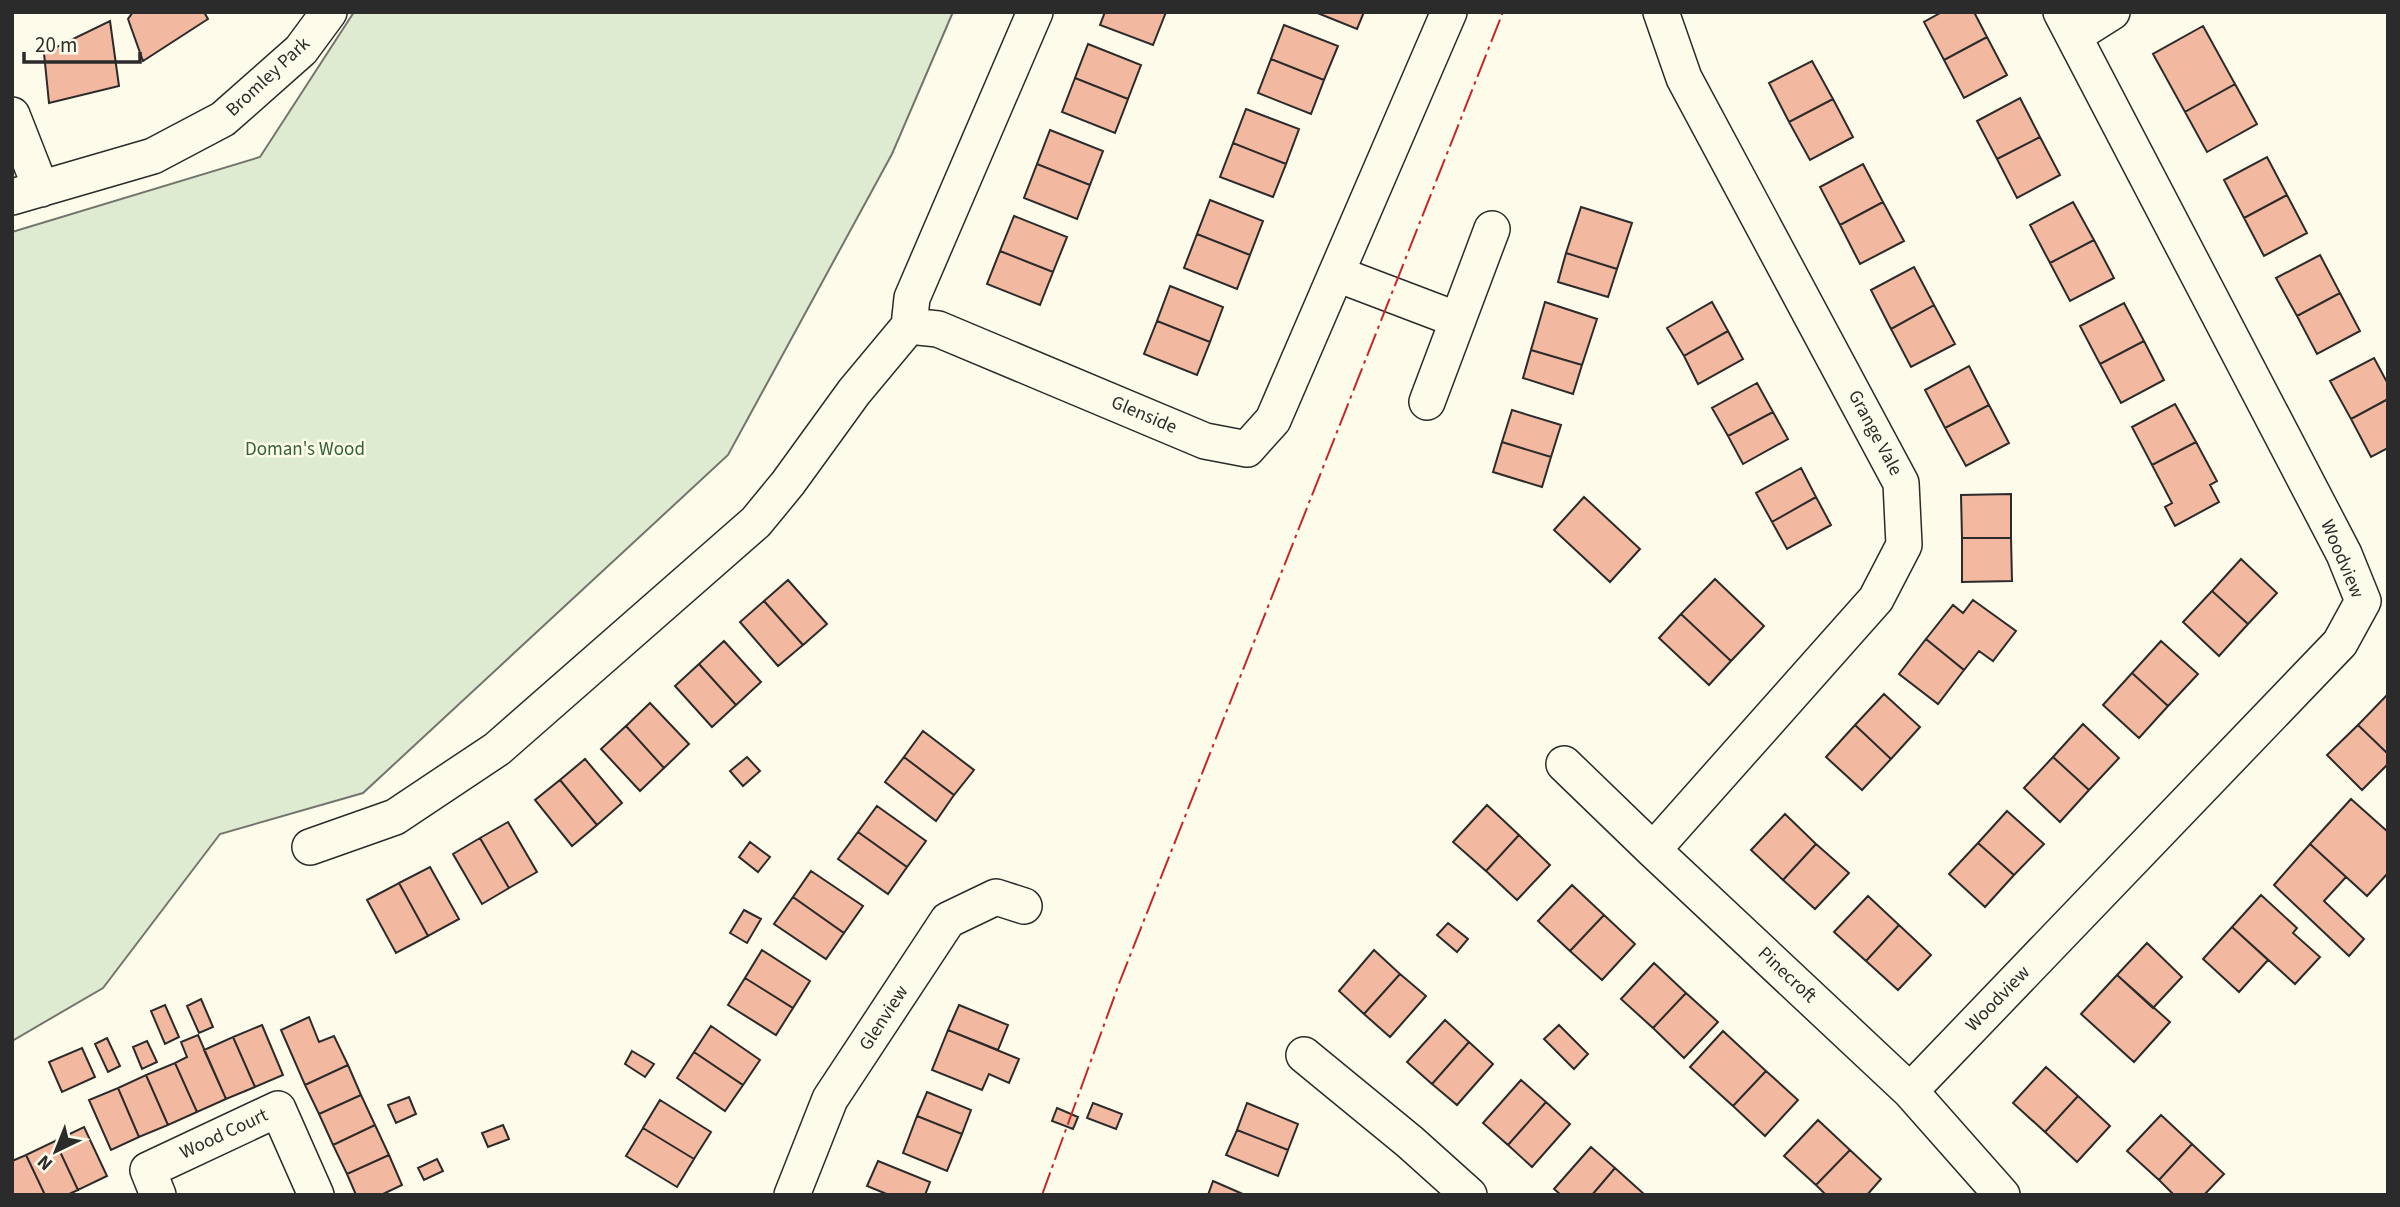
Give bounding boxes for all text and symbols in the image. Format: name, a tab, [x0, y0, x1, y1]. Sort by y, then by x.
scale bar	[24, 21, 140, 65]
text: 20 m	[35, 30, 77, 60]
street label: Bromley Park	[220, 31, 316, 123]
street label: Grange Vale	[1841, 385, 1909, 481]
street label: Glenside	[1107, 389, 1181, 441]
park label: Doman's Wood	[245, 436, 365, 463]
street label: Woodview	[2313, 516, 2371, 603]
street label: Pinecroft	[1752, 941, 1823, 1010]
street label: Woodview	[1960, 960, 2037, 1038]
street label: Glenview	[853, 980, 915, 1056]
street label: Wood Court	[176, 1102, 273, 1166]
north arrow	[21, 1116, 91, 1186]
text: N	[32, 1148, 59, 1177]

